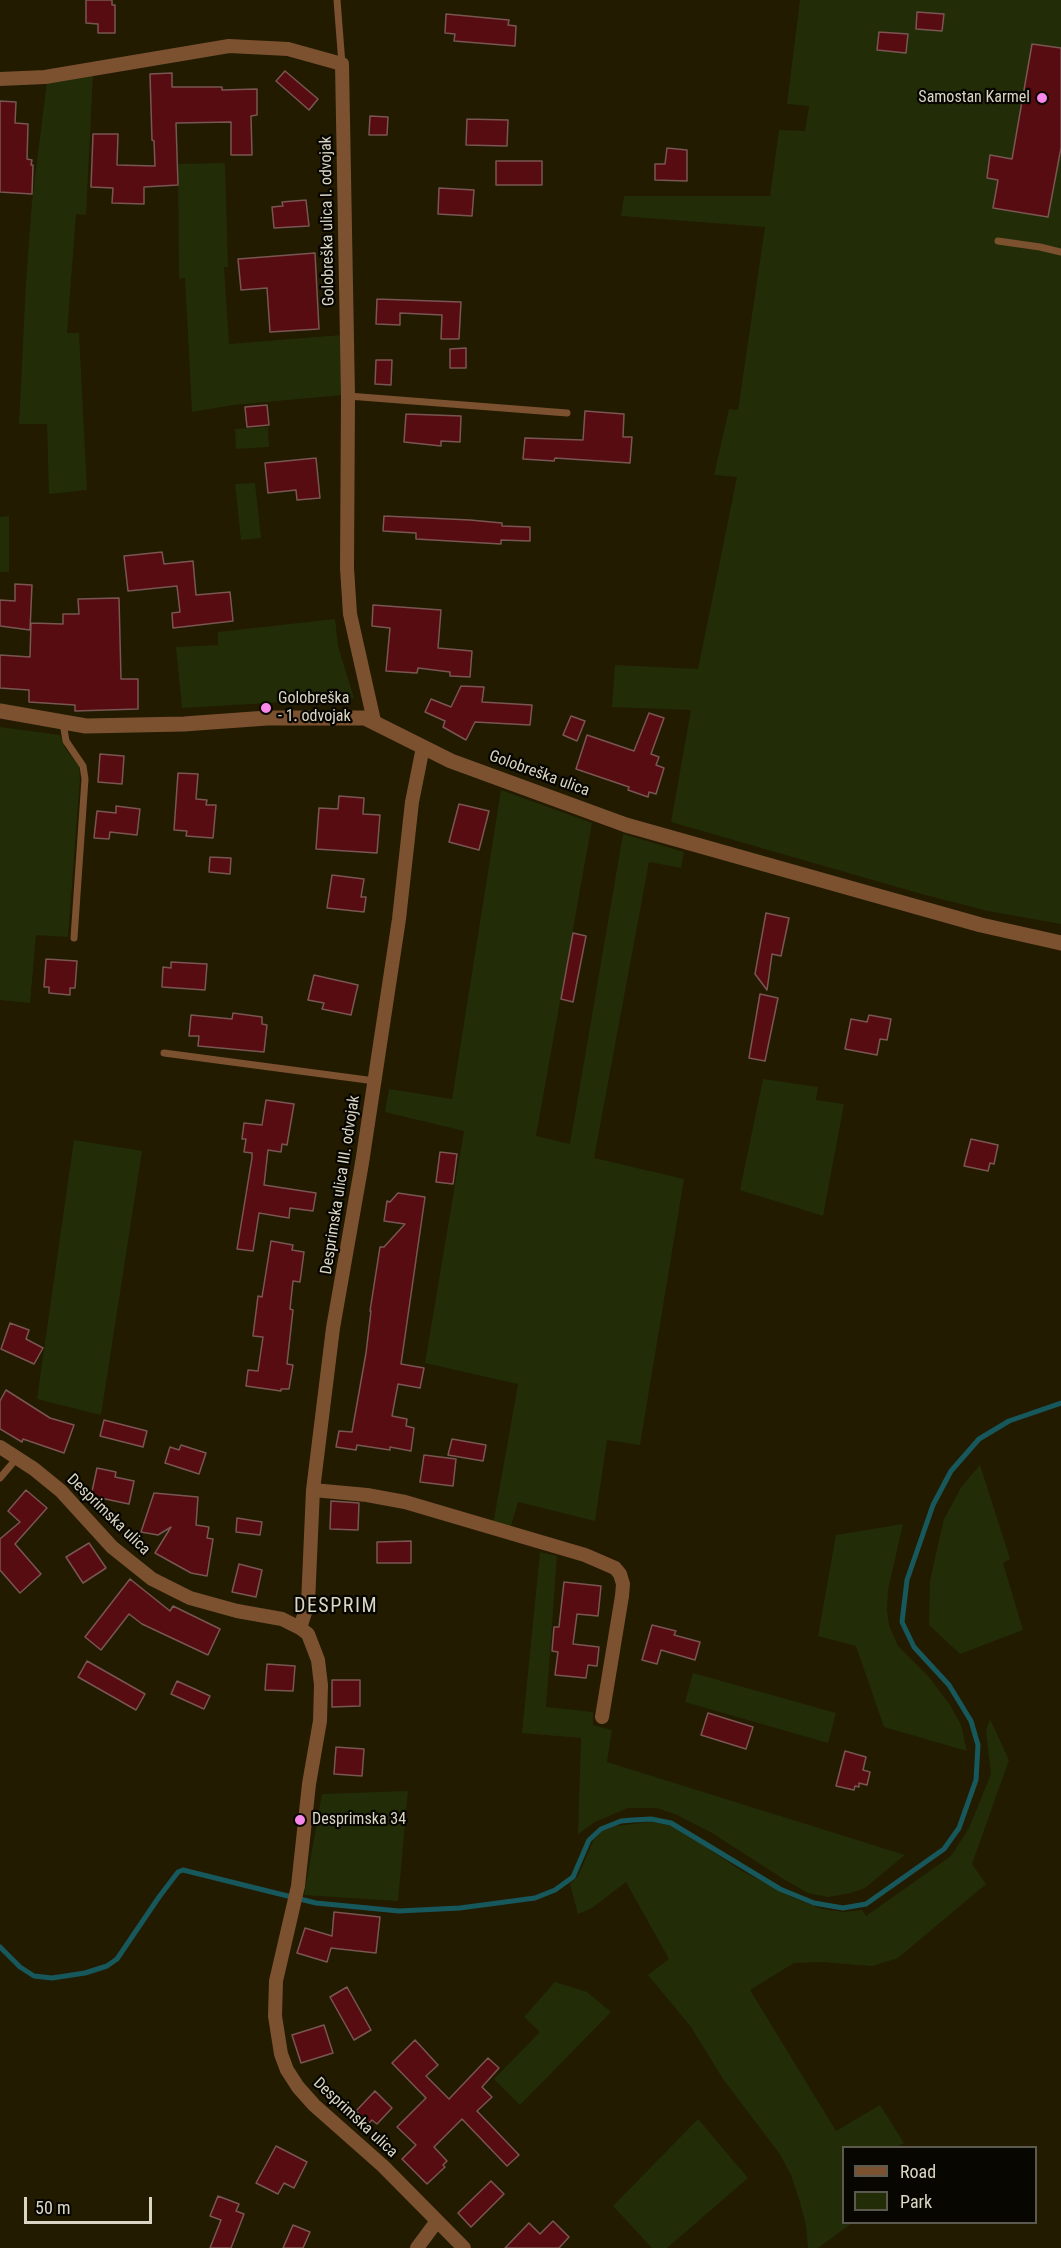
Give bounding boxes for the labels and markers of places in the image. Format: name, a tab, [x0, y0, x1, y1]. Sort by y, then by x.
place label: Samostan Karmel	[918, 88, 1030, 108]
marker: Samostan Karmel	[1035, 91, 1049, 105]
place label: Golobreška - 1. odvojak	[278, 689, 351, 727]
marker: Golobreška - 1. odvojak	[259, 701, 273, 715]
place label: Desprimska 34	[312, 1810, 406, 1830]
marker: Desprimska 34	[293, 1813, 307, 1827]

